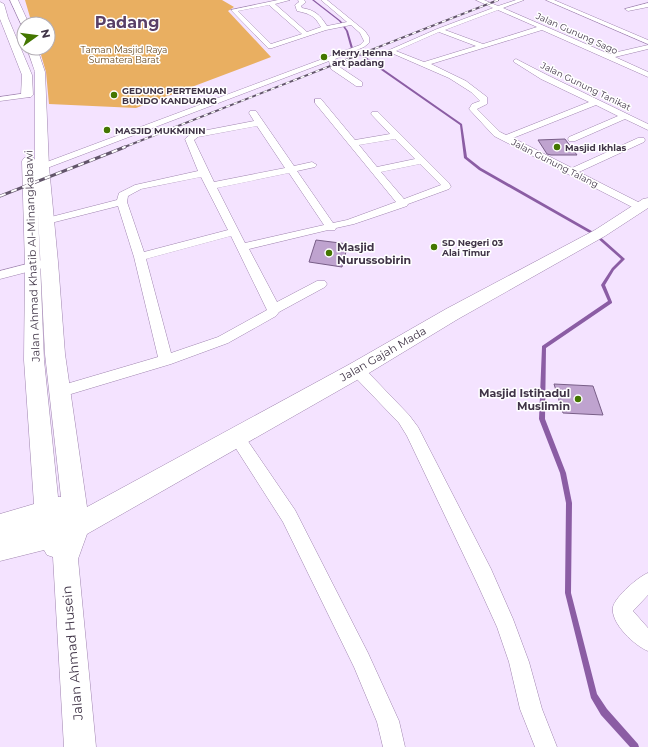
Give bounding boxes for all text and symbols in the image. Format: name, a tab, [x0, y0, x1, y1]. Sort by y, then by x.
street label: Jalan Gunung Sago	[533, 10, 620, 56]
district label: Padang	[95, 13, 159, 32]
north arrow	[16, 16, 56, 56]
text: N	[38, 28, 54, 40]
park label: Taman Masjid Raya Sumatera Barat	[81, 44, 167, 65]
place label: Merry Henna art padang	[332, 47, 393, 68]
marker: Merry Henna art padang	[319, 52, 329, 62]
street label: Jalan Gunung Tanikat	[538, 59, 633, 113]
place label: GEDUNG PERTEMUAN BUNDO KANDUANG	[122, 85, 227, 106]
marker: GEDUNG PERTEMUAN BUNDO KANDUANG	[109, 90, 119, 100]
marker: MASJID MUKMININ	[102, 125, 112, 135]
place label: MASJID MUKMININ	[115, 125, 205, 136]
street label: Jalan Gunung Talang	[509, 136, 600, 190]
marker: Masjid Ikhlas	[552, 142, 562, 152]
place label: Masjid Ikhlas	[565, 142, 627, 153]
street label: Jalan Ahmad Khatib Al-Minangkabawi	[21, 150, 43, 363]
place label: SD Negeri 03 Alai Timur	[441, 237, 503, 258]
place label: Masjid Nurussobirin	[337, 240, 411, 267]
marker: SD Negeri 03 Alai Timur	[429, 242, 439, 252]
marker: Masjid Nurussobirin	[324, 248, 334, 258]
street label: Jalan Gajah Mada	[336, 324, 429, 385]
place label: Masjid Istihadul Muslimin	[479, 386, 570, 413]
marker: Masjid Istihadul Muslimin	[573, 394, 583, 404]
street label: Jalan Ahmad Husein	[58, 585, 86, 722]

